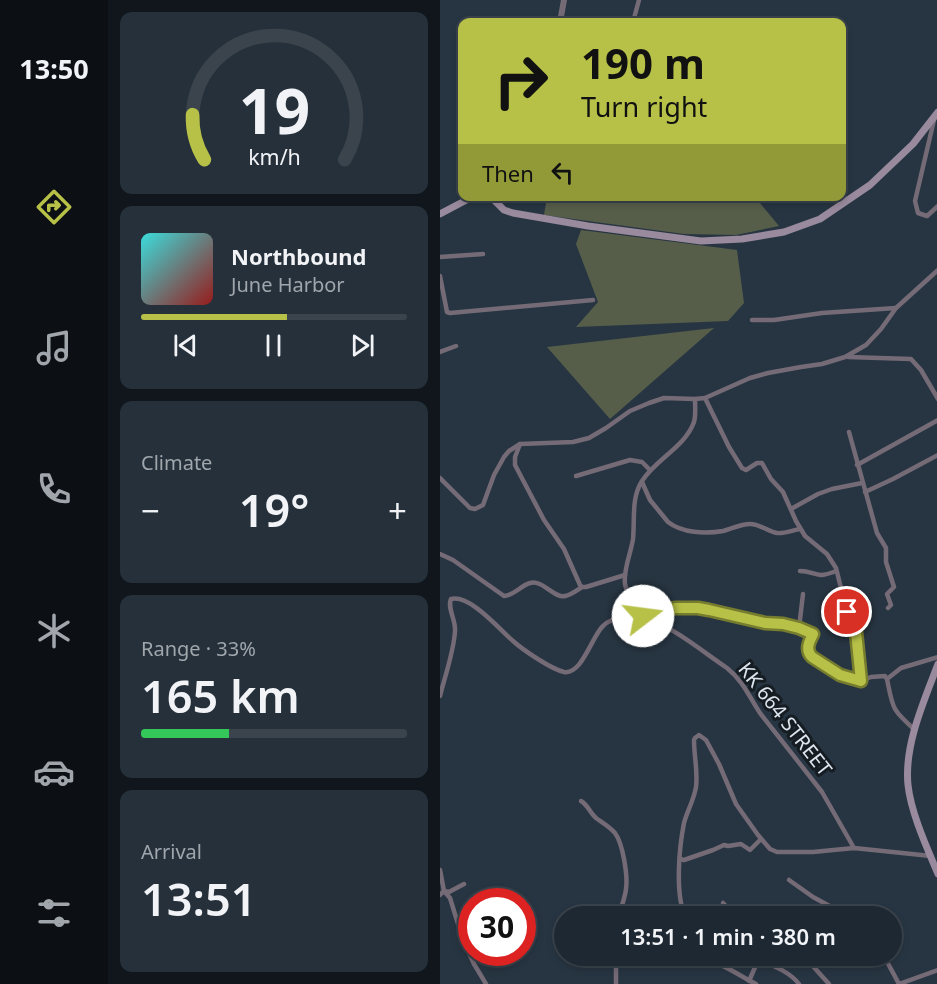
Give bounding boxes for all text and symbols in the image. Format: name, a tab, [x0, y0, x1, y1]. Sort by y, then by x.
text: 190 m	[581, 34, 705, 91]
icon: right	[482, 42, 560, 120]
text: 13:50	[19, 50, 89, 87]
text: 19	[238, 67, 310, 152]
text: Turn right	[581, 88, 707, 125]
text: km/h	[248, 143, 300, 172]
icon: left	[546, 156, 579, 189]
text: Then	[482, 158, 534, 188]
icon: directions	[33, 186, 75, 228]
text: Northbound	[231, 241, 366, 271]
text: June Harbor	[231, 271, 345, 298]
icon: music	[33, 327, 75, 369]
icon: previous	[169, 329, 202, 362]
icon: pause	[257, 329, 290, 362]
icon: next	[346, 329, 379, 362]
text: Climate	[141, 449, 212, 476]
icon: phone	[33, 468, 75, 510]
text: 19°	[239, 479, 309, 540]
text: −	[141, 488, 160, 533]
text: +	[388, 488, 407, 533]
position arrow	[611, 584, 675, 648]
pin	[821, 586, 872, 637]
icon: arrive	[830, 595, 863, 628]
icon: climate	[33, 610, 75, 652]
text: Range · 33%	[141, 635, 256, 662]
street label: KK 664 STREET	[732, 656, 838, 781]
text: 165 km	[141, 665, 300, 726]
icon: car	[33, 751, 75, 793]
text: Arrival	[141, 838, 202, 865]
text: 13:51	[141, 868, 256, 929]
speed limit sign: 30	[458, 888, 536, 966]
icon: filters	[33, 892, 75, 934]
text: 13:51 · 1 min · 380 m	[620, 921, 836, 951]

